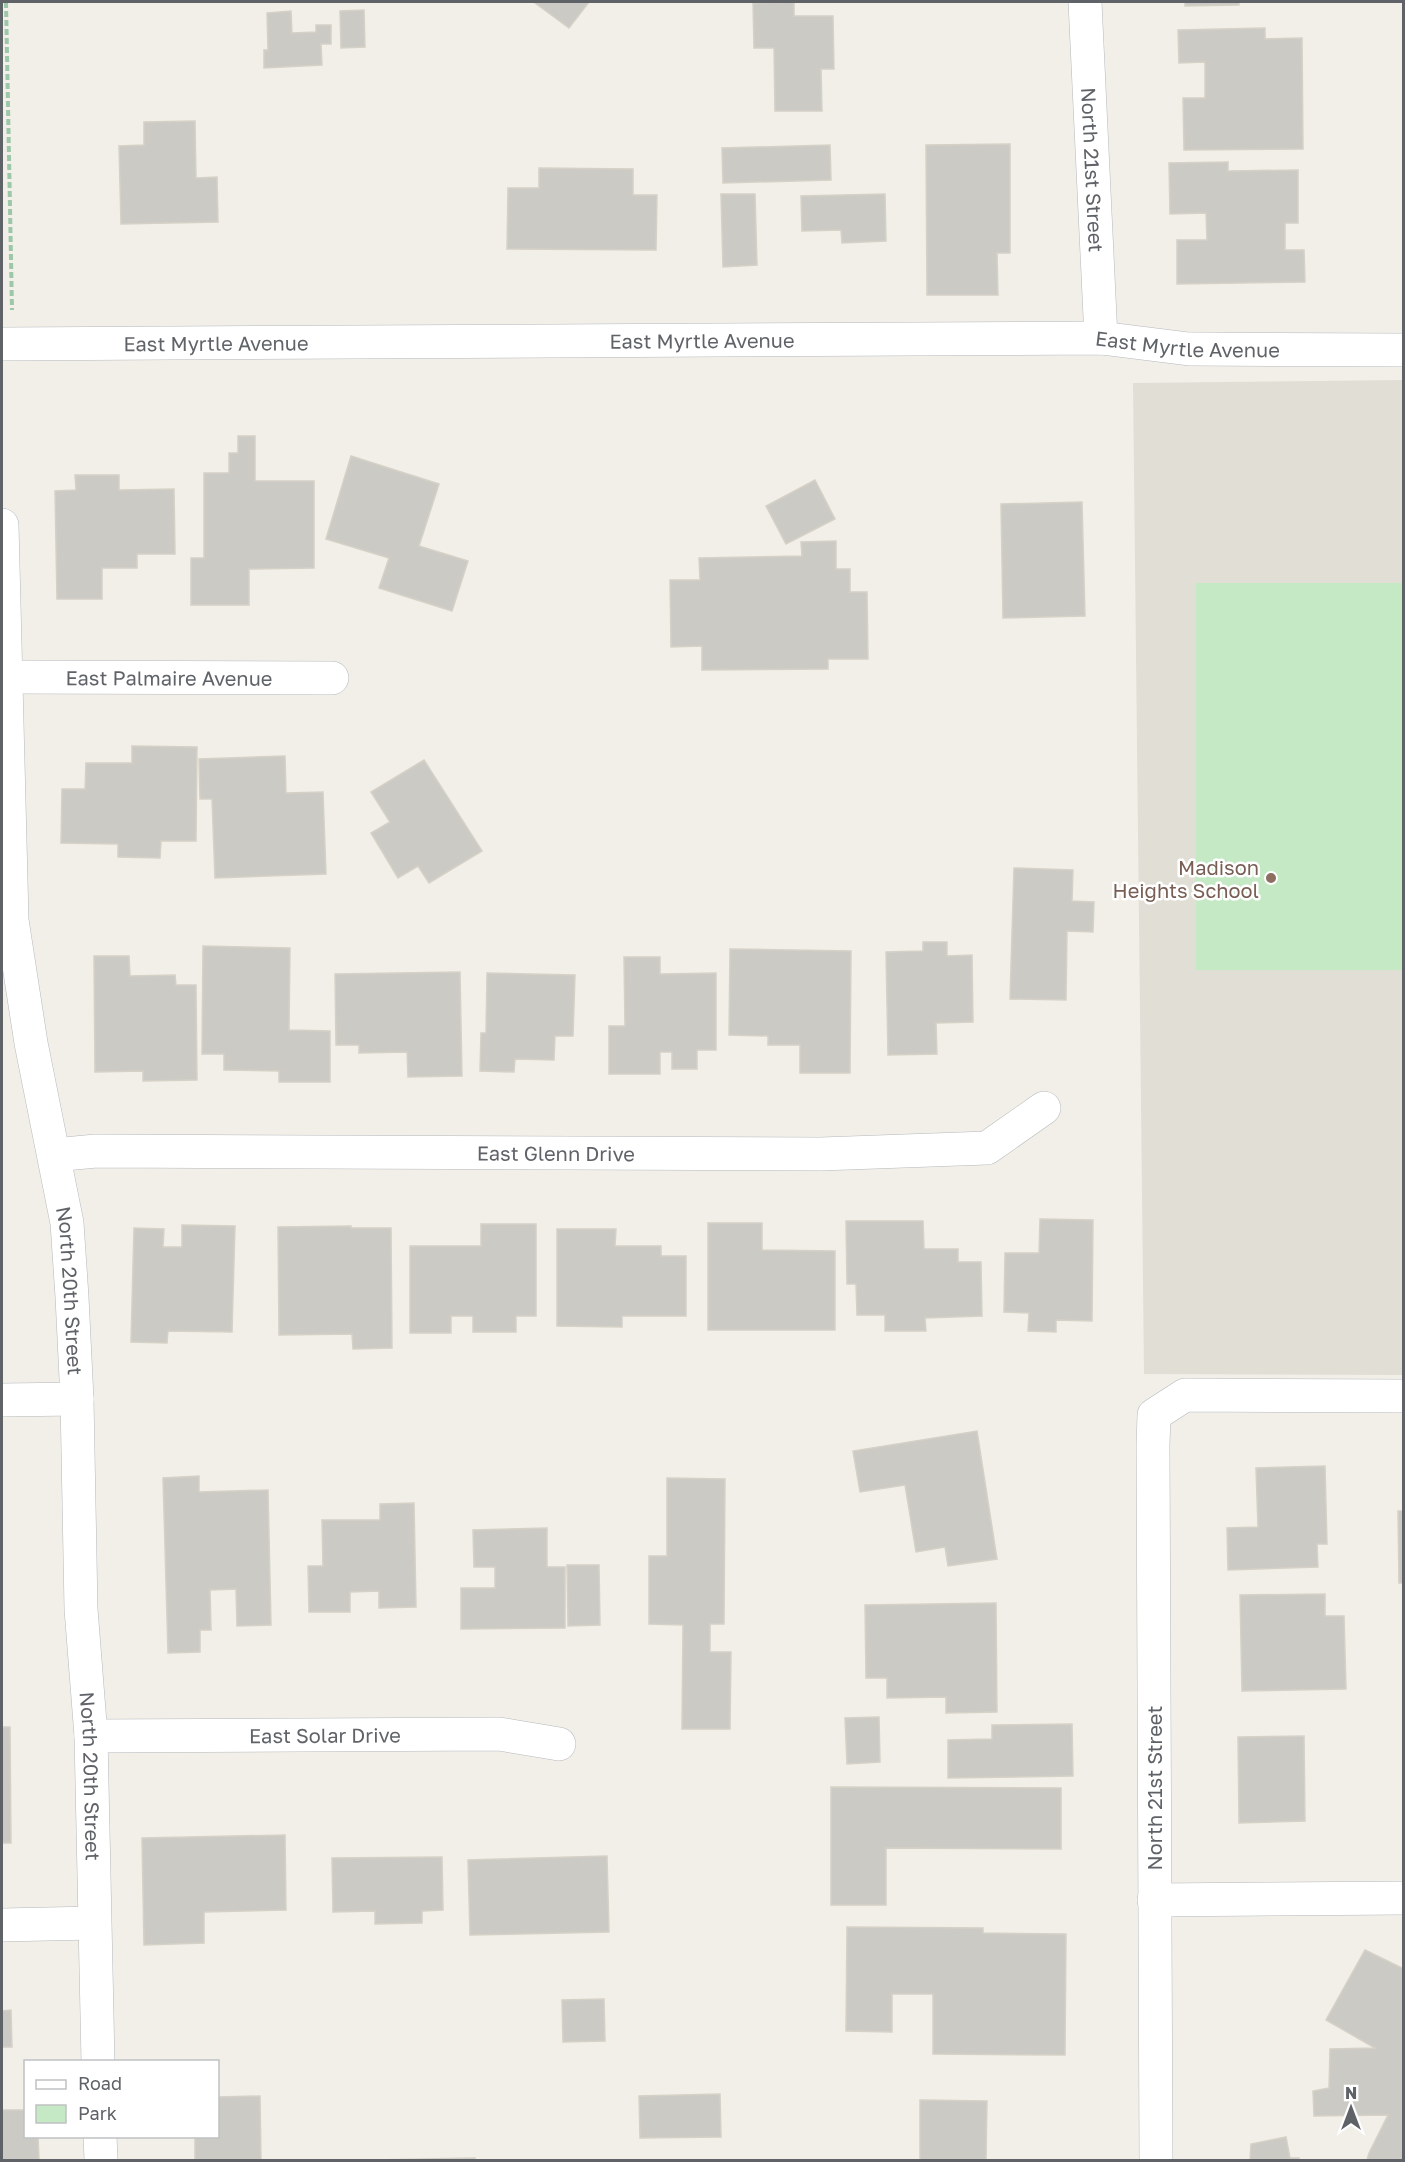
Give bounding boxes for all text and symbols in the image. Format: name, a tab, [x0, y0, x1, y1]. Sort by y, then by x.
street label: North 21st Street	[1077, 87, 1109, 253]
street label: East Myrtle Avenue	[1094, 325, 1280, 361]
street label: East Myrtle Avenue	[609, 328, 795, 353]
street label: East Myrtle Avenue	[123, 330, 309, 355]
street label: East Palmaire Avenue	[66, 665, 272, 690]
place label: Madison Heights School	[1112, 855, 1259, 902]
marker: Madison Heights School	[1264, 871, 1278, 885]
street label: East Glenn Drive	[477, 1141, 635, 1165]
street label: North 20th Street	[52, 1204, 88, 1376]
street label: North 20th Street	[76, 1691, 106, 1861]
street label: North 21st Street	[1142, 1706, 1166, 1870]
street label: East Solar Drive	[249, 1722, 401, 1747]
legend	[24, 2060, 219, 2138]
text: Road	[78, 2072, 122, 2094]
north arrow	[1321, 2078, 1381, 2138]
text: N	[1345, 2083, 1357, 2103]
text: Park	[78, 2102, 117, 2124]

